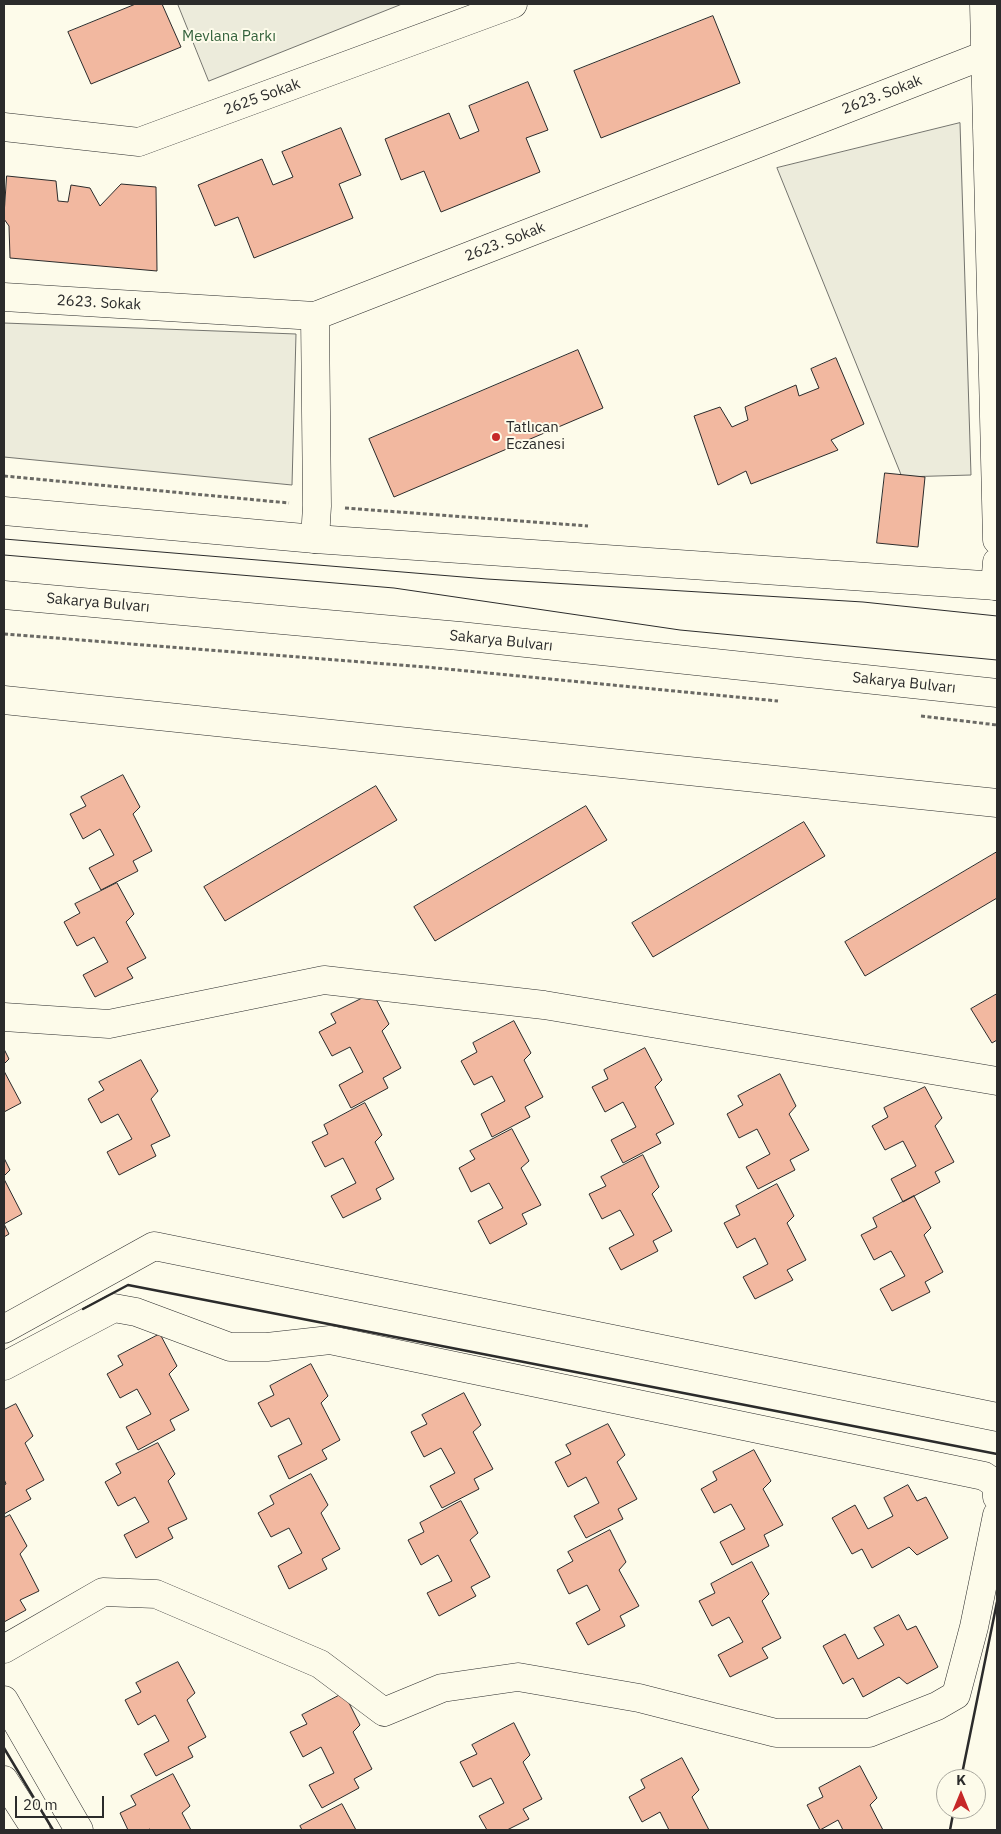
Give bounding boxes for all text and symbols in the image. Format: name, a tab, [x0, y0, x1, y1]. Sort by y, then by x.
park label: Mevlana Parkı	[182, 28, 276, 46]
street label: 2623. Sokak	[839, 71, 925, 119]
street label: 2625 Sokak	[221, 75, 303, 119]
street label: 2623. Sokak	[462, 218, 548, 266]
street label: 2623. Sokak	[56, 292, 142, 314]
place label: Tatlıcan Eczanesi	[506, 419, 565, 454]
marker: Tatlıcan Eczanesi	[490, 431, 502, 443]
street label: Sakarya Bulvarı	[46, 590, 150, 616]
street label: Sakarya Bulvarı	[448, 627, 554, 655]
street label: Sakarya Bulvarı	[851, 669, 957, 697]
north arrow	[936, 1769, 986, 1819]
text: K	[956, 1771, 966, 1789]
scale bar	[18, 1786, 106, 1818]
text: 20 m	[23, 1795, 58, 1814]

